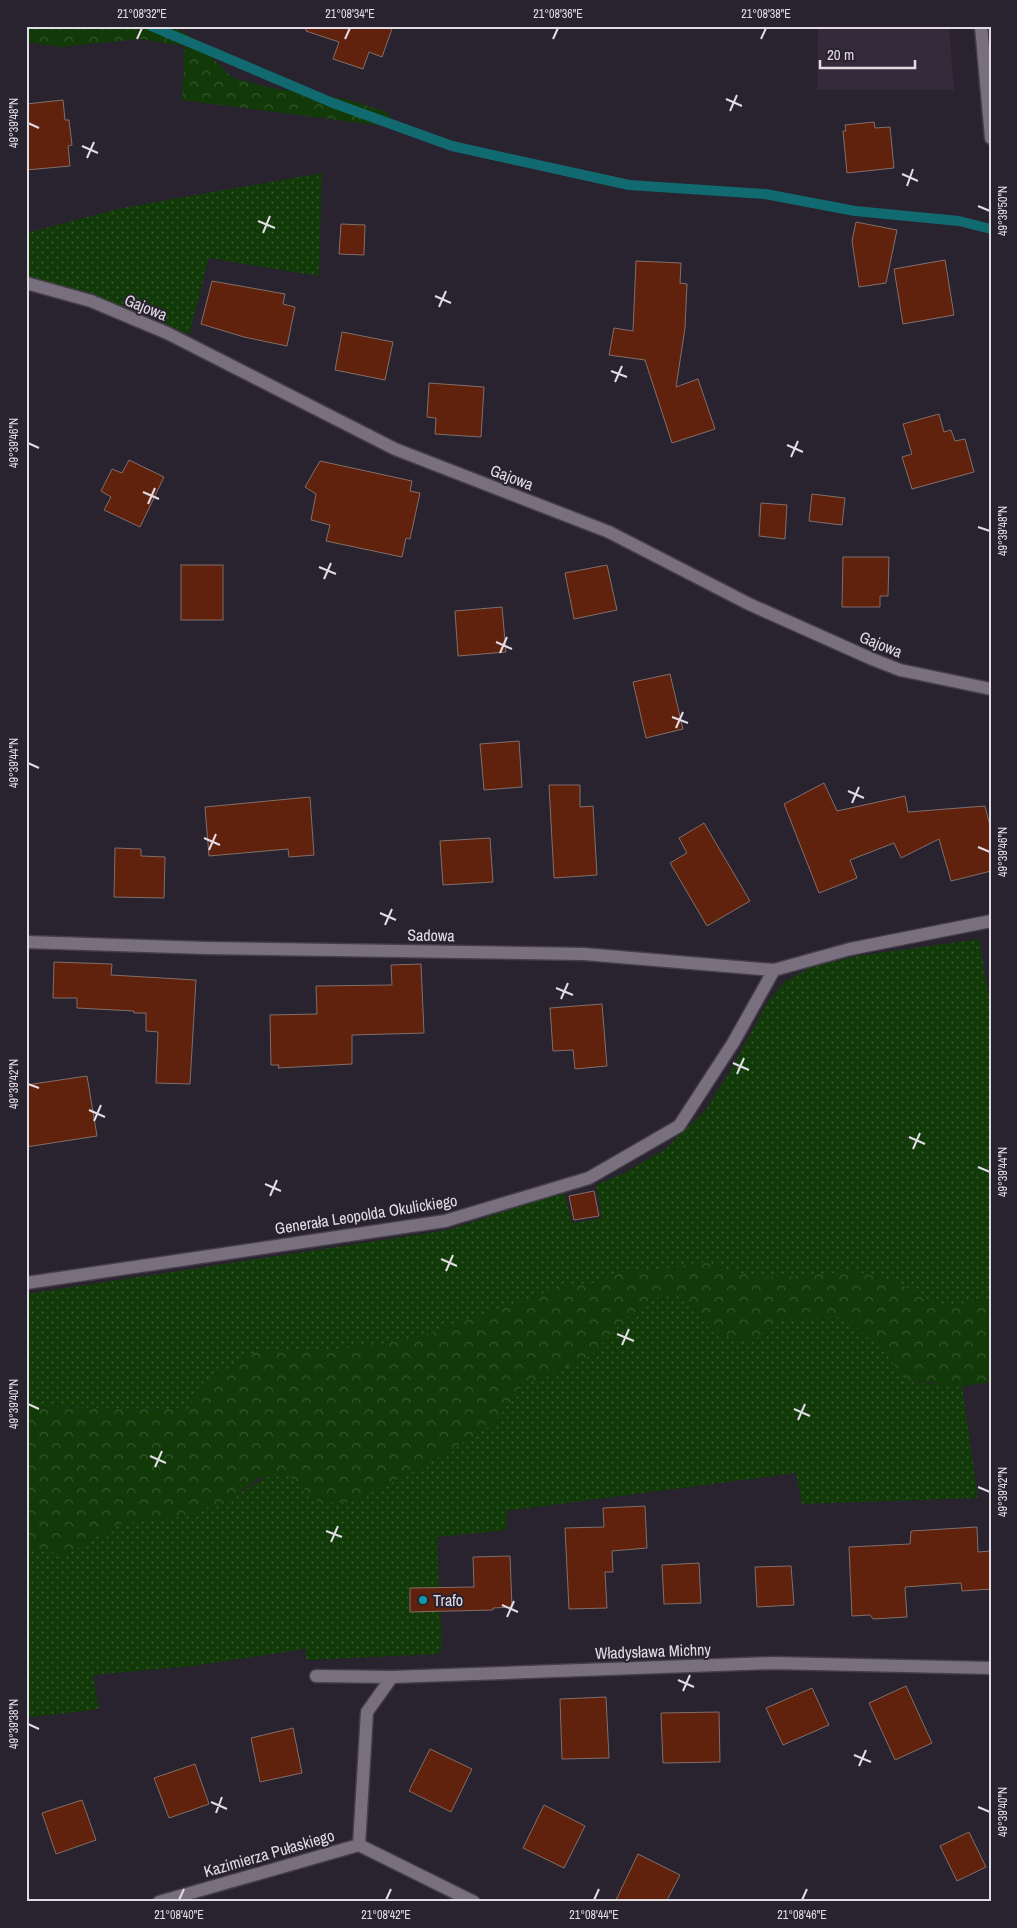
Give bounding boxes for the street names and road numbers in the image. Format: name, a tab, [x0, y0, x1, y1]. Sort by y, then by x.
street label: Gajowa	[121, 288, 171, 326]
street label: Gajowa	[487, 459, 537, 495]
street label: Gajowa	[856, 625, 906, 663]
street label: Sadowa	[407, 924, 456, 946]
street label: Generała Leopolda Okulickiego	[273, 1189, 459, 1239]
street label: Władysława Michny	[595, 1638, 712, 1664]
street label: Kazimierza Pułaskiego	[201, 1824, 337, 1882]

